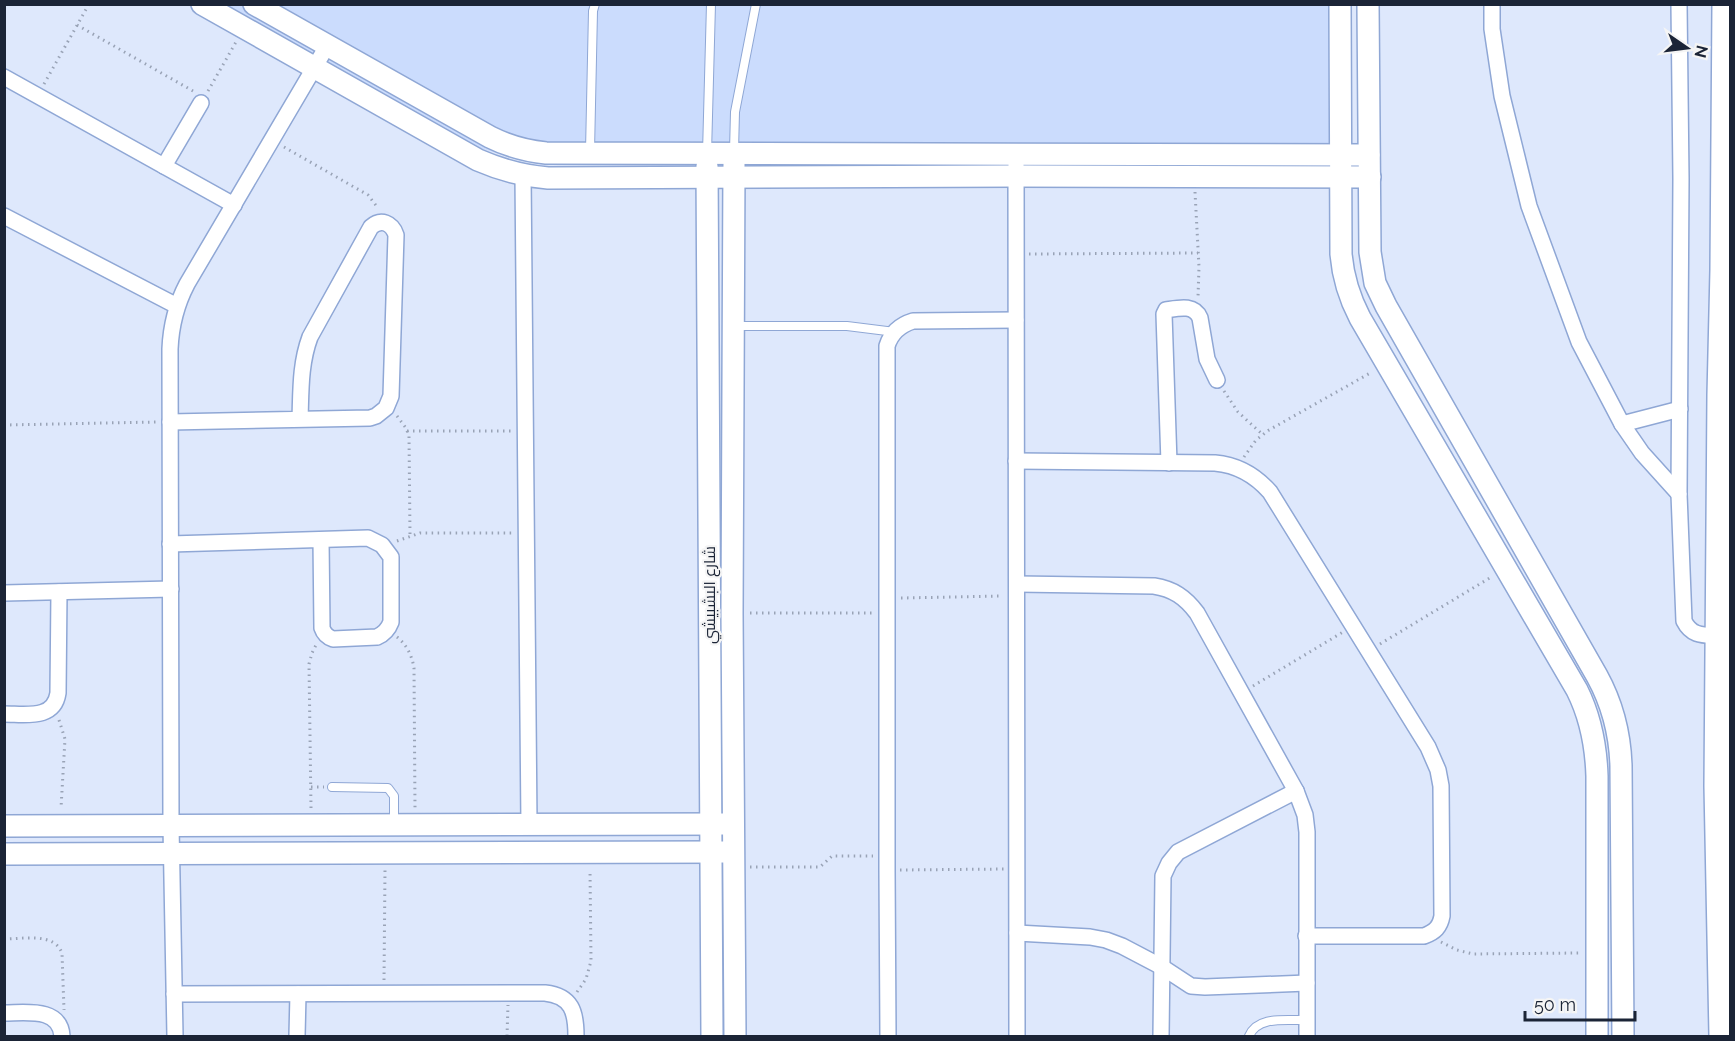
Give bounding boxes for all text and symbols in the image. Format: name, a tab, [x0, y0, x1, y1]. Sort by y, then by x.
north arrow	[1657, 18, 1717, 78]
text: N	[1690, 43, 1712, 60]
street label: شارع البشبيشي	[700, 546, 722, 644]
scale bar	[1525, 984, 1634, 1022]
text: 50 m	[1534, 994, 1576, 1015]

